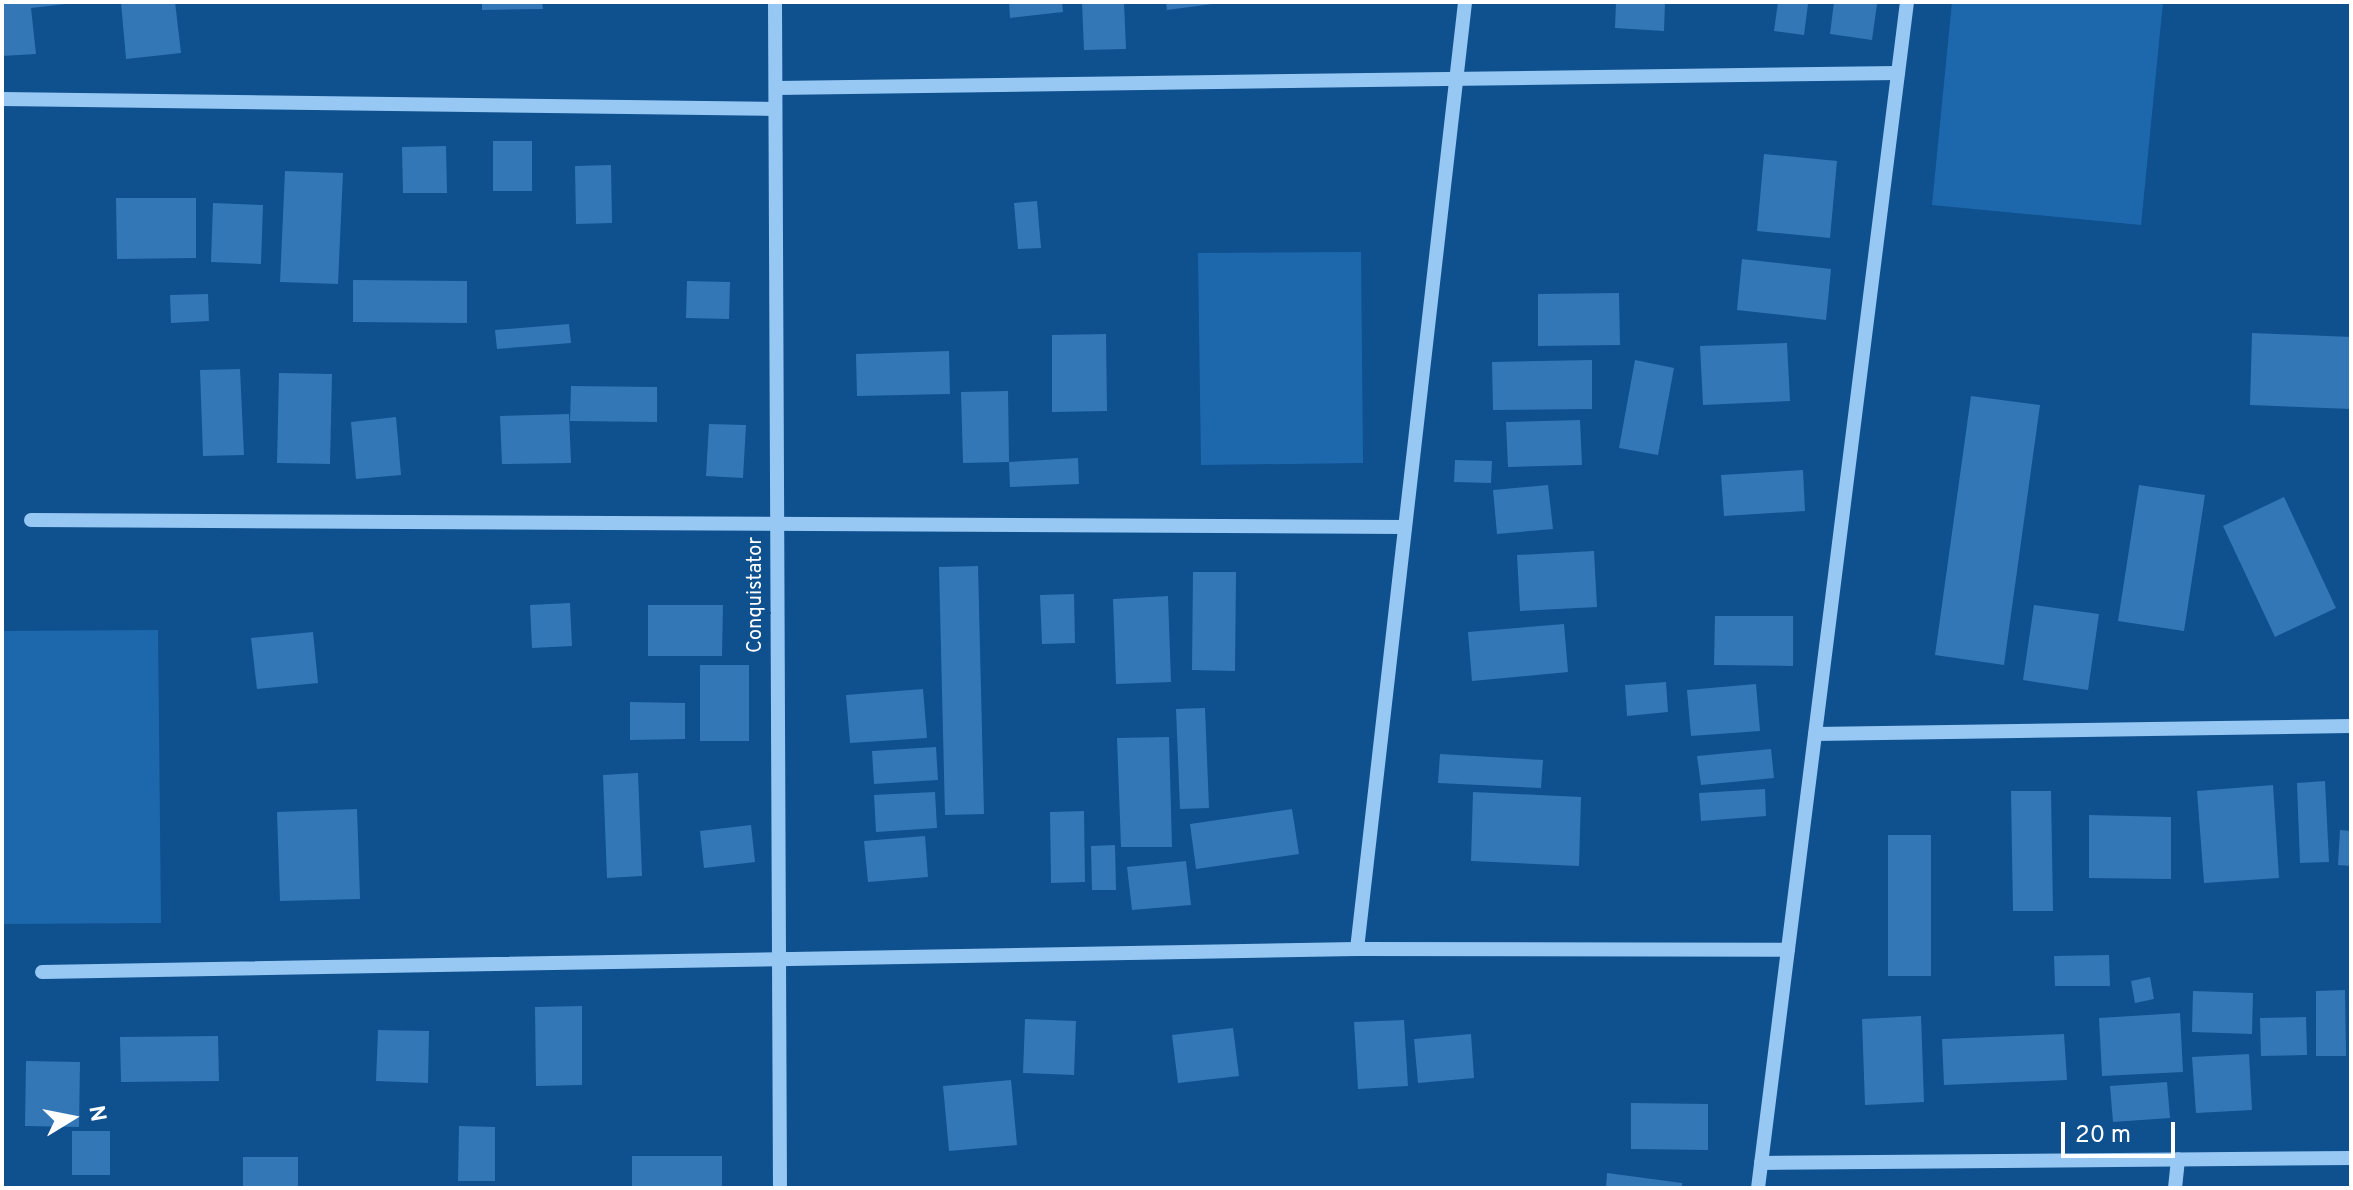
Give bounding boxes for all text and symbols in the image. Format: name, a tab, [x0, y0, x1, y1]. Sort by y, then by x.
street label: Conquistator	[744, 537, 768, 653]
north arrow	[32, 1078, 112, 1158]
text: N	[81, 1104, 111, 1124]
scale bar	[2065, 1106, 2179, 1156]
text: 20 m	[2075, 1121, 2131, 1151]

